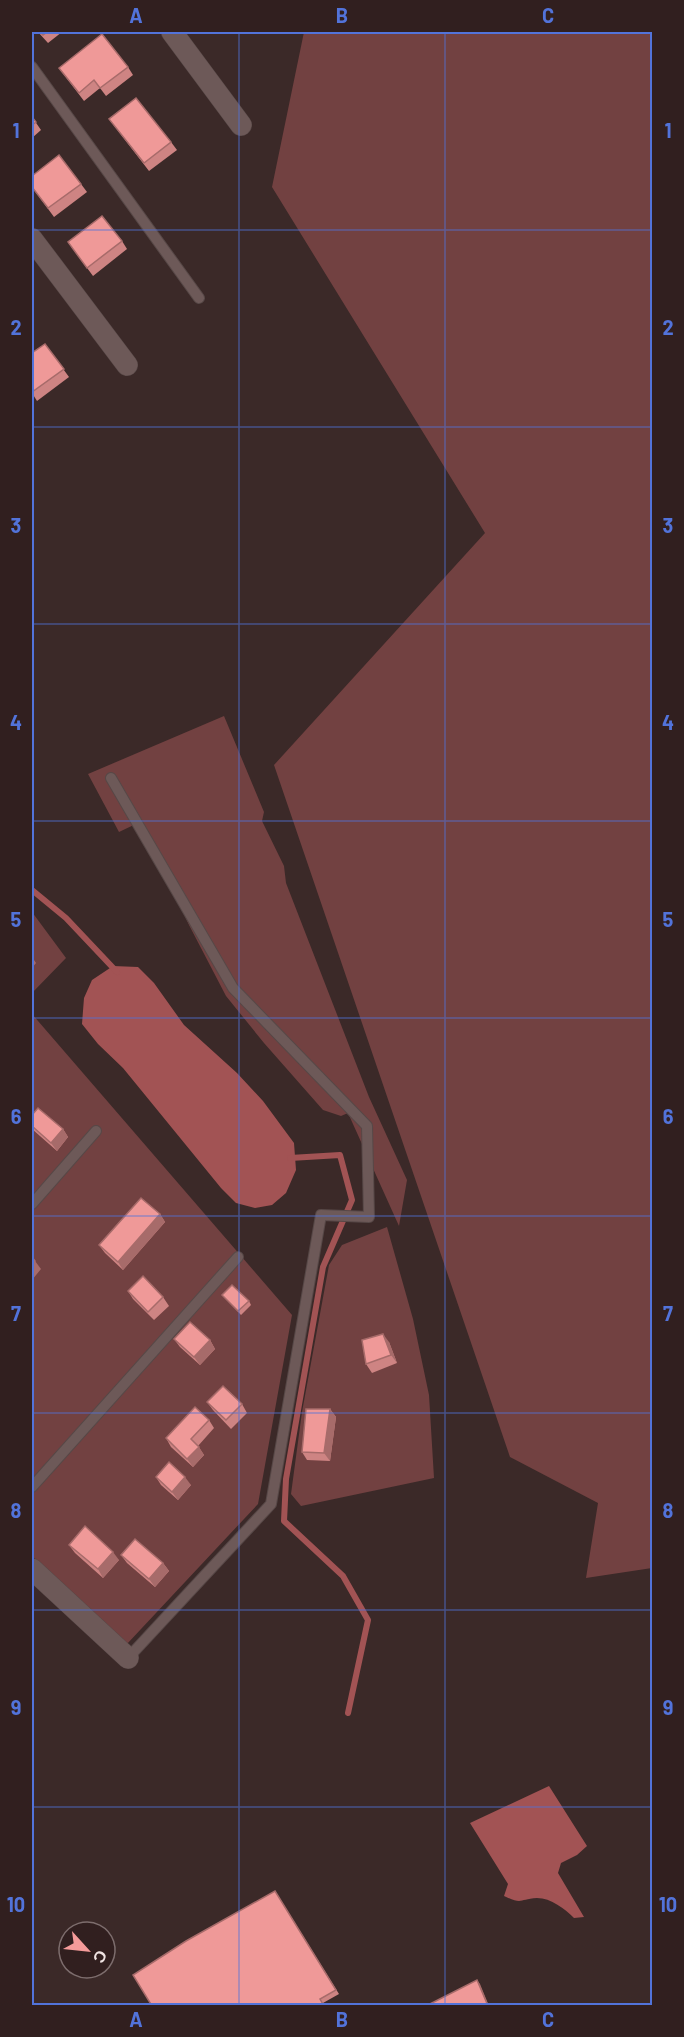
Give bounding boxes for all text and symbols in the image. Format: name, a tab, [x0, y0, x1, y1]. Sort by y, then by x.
text: A	[129, 3, 143, 27]
text: B	[336, 3, 348, 27]
text: C	[542, 3, 554, 27]
text: 1	[12, 118, 20, 142]
text: 1	[664, 118, 672, 142]
text: 2	[10, 315, 22, 339]
text: 2	[662, 315, 674, 339]
text: 3	[11, 513, 21, 537]
text: 3	[663, 513, 673, 537]
text: 4	[10, 710, 22, 734]
text: 4	[662, 710, 674, 734]
text: 5	[11, 907, 22, 931]
text: 5	[663, 907, 674, 931]
text: 6	[11, 1104, 22, 1128]
text: 6	[663, 1104, 674, 1128]
text: 7	[11, 1301, 21, 1325]
text: 7	[663, 1301, 673, 1325]
text: 8	[11, 1498, 22, 1522]
text: 8	[663, 1498, 674, 1522]
text: 9	[11, 1695, 21, 1719]
text: 9	[663, 1695, 673, 1719]
text: 10	[7, 1892, 25, 1916]
text: 10	[659, 1892, 677, 1916]
north arrow	[57, 1920, 117, 1980]
text: С	[90, 1948, 112, 1967]
text: A	[129, 2007, 143, 2031]
text: B	[336, 2007, 348, 2031]
text: C	[542, 2007, 554, 2031]

